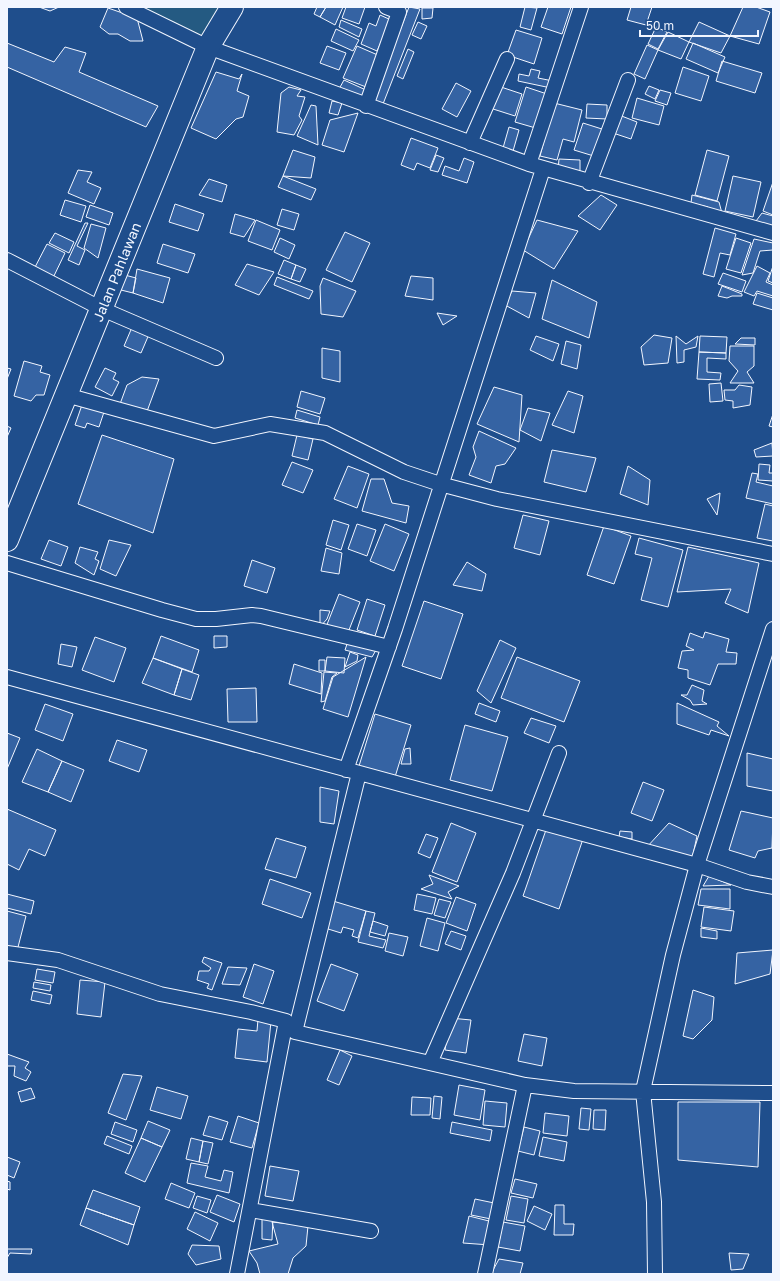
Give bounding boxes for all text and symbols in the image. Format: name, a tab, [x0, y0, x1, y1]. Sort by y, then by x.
scale bar	[640, 12, 758, 38]
text: 50 m	[646, 18, 674, 33]
street label: Jalan Pahlawan	[89, 220, 144, 324]

